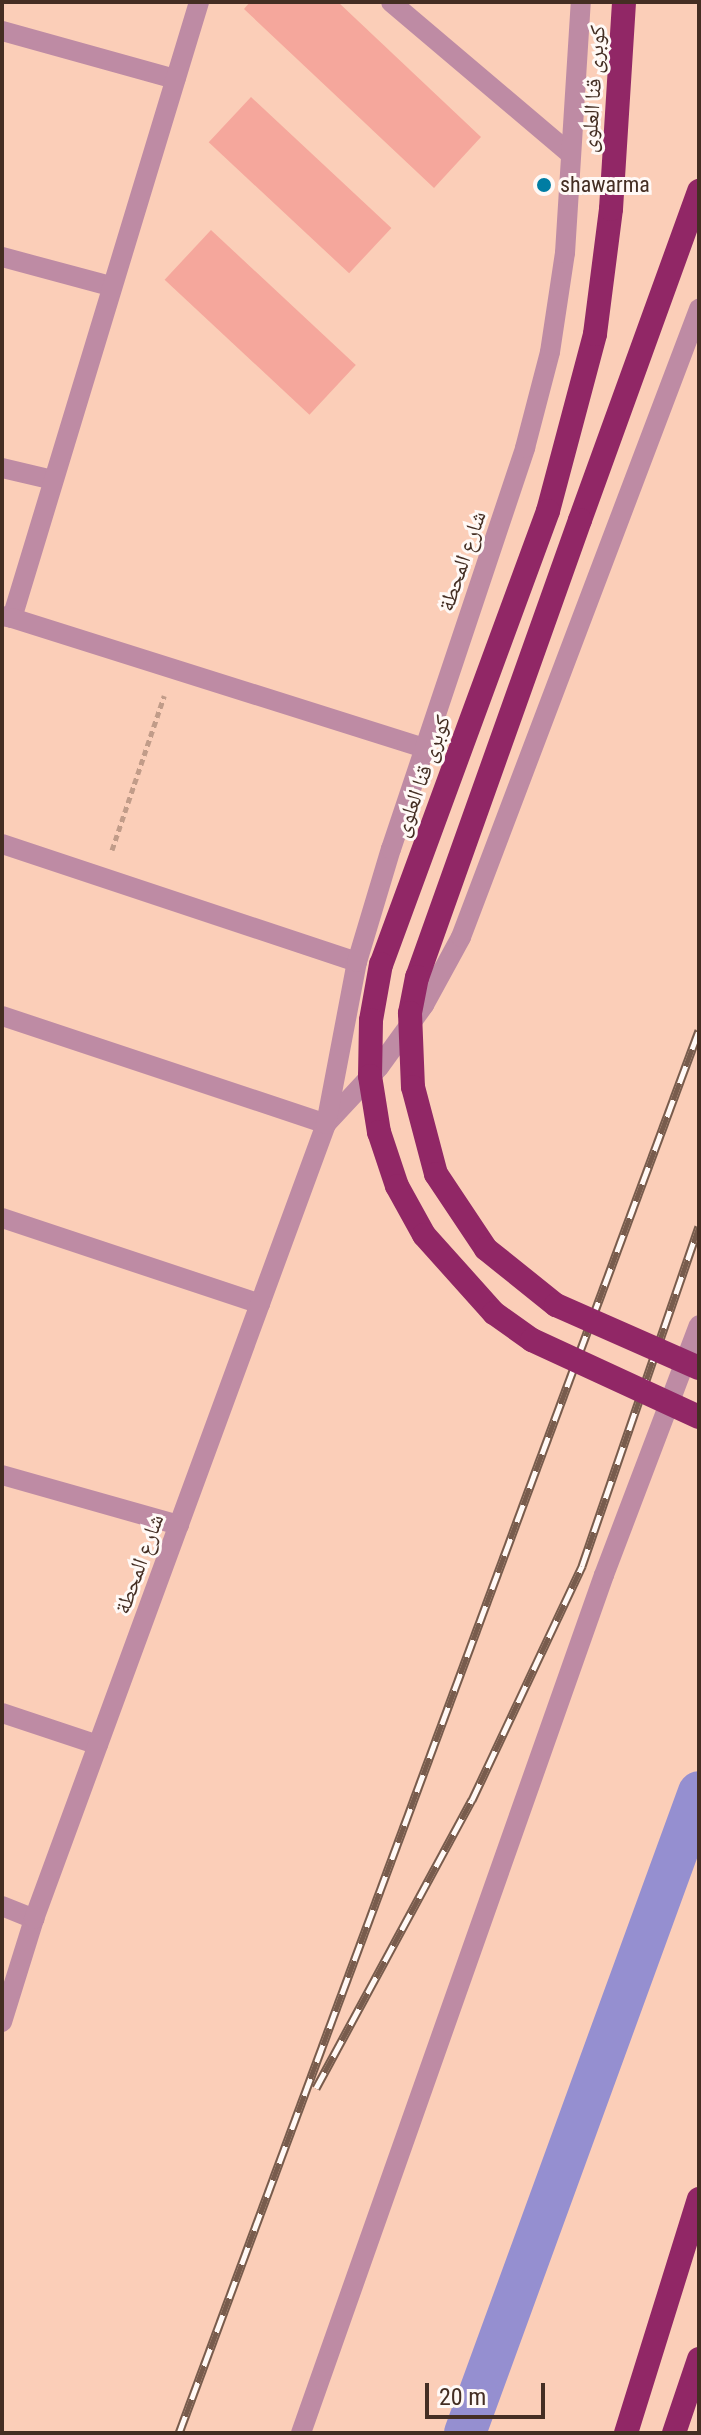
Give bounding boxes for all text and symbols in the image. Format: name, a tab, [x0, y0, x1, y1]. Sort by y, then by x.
street label: كوبرى قنا العلوى	[575, 24, 611, 154]
place label: shawarma	[560, 172, 650, 198]
marker: shawarma	[535, 176, 553, 194]
street label: شارع المحطة	[433, 507, 491, 615]
street label: كوبرى قنا العلوى	[388, 712, 456, 840]
street label: شارع المحطة	[109, 1510, 169, 1618]
scale bar	[429, 2367, 549, 2417]
text: 20 m	[439, 2383, 486, 2411]

